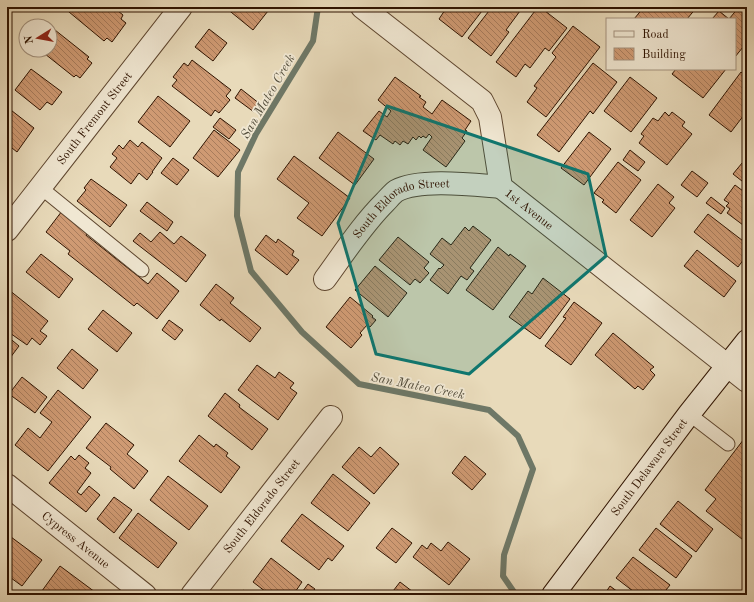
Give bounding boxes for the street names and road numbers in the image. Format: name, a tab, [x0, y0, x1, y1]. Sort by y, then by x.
street label: South Fremont Street	[55, 70, 135, 167]
street label: South Eldorado Street	[351, 178, 450, 241]
street label: 1st Avenue	[502, 187, 555, 233]
street label: South Delaware Street	[610, 417, 690, 519]
street label: South Eldorado Street	[222, 457, 303, 556]
street label: Cypress Avenue	[39, 510, 112, 572]

